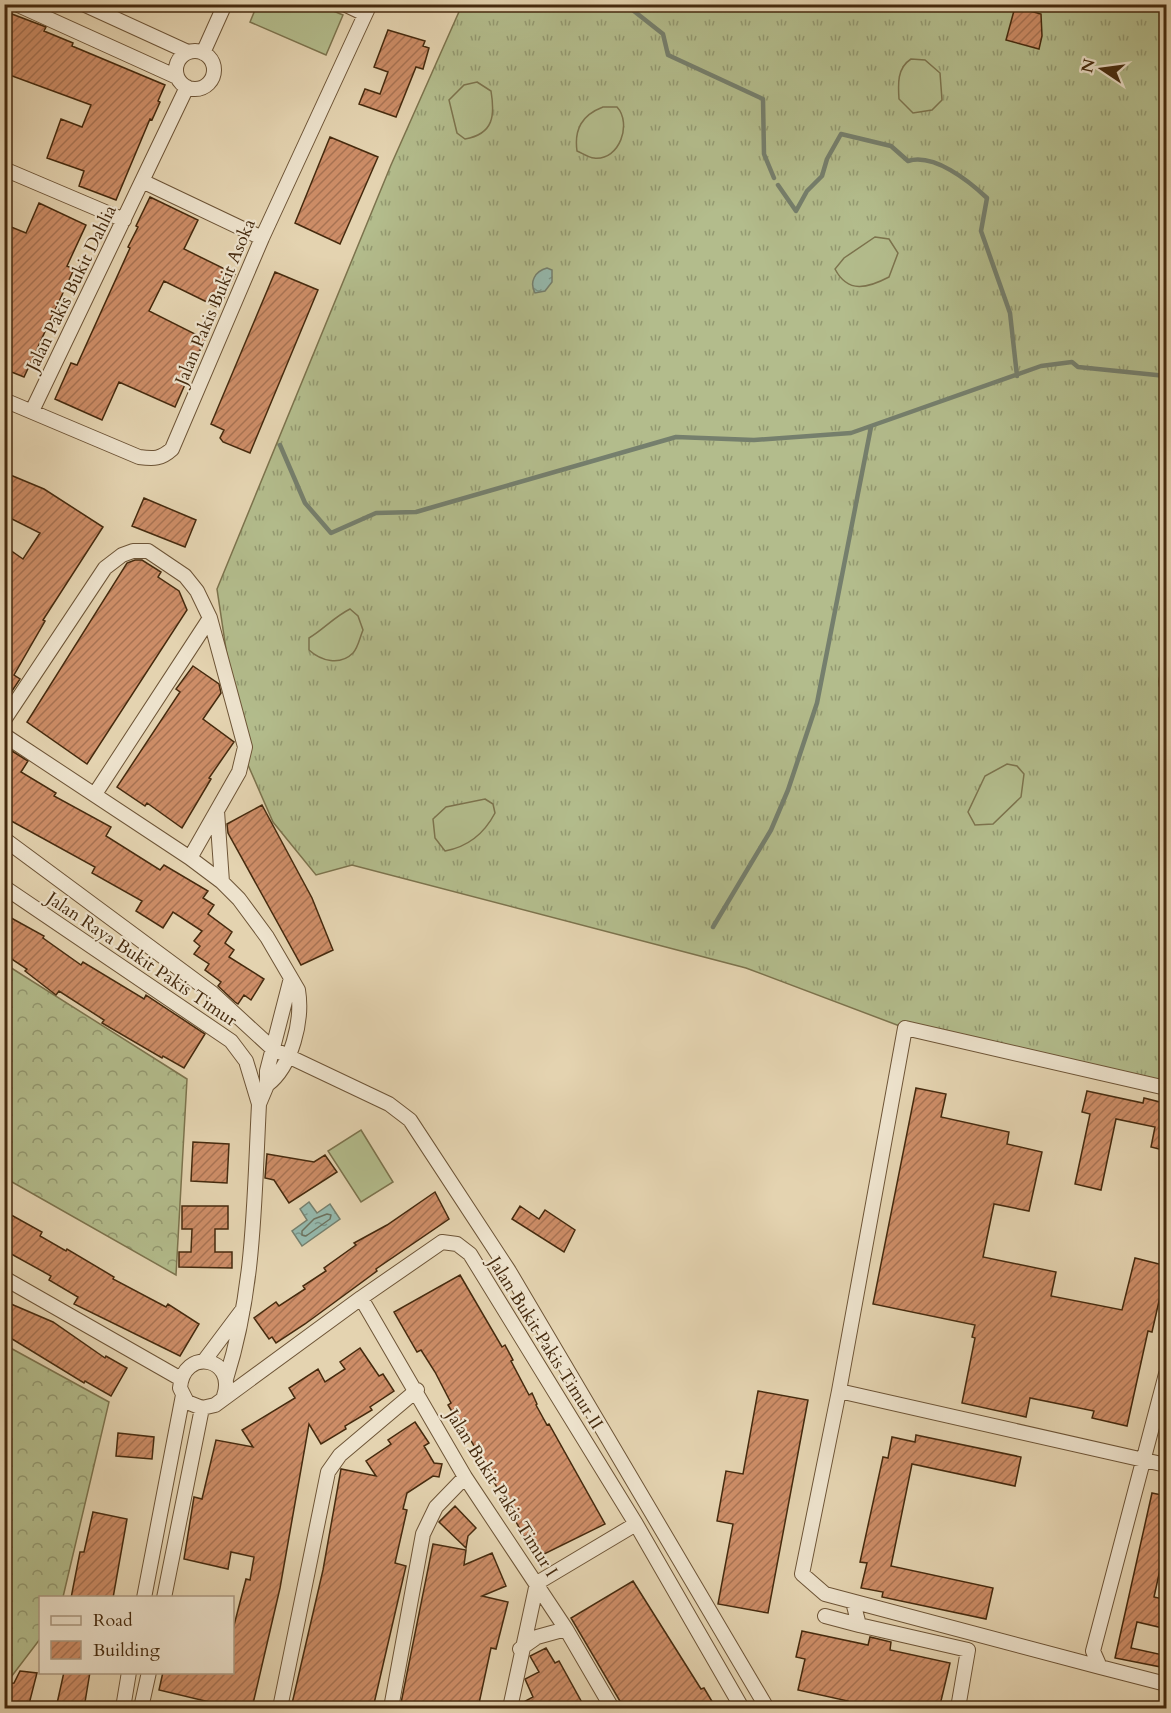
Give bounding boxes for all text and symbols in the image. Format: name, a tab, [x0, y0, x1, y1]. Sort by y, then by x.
north arrow	[1072, 39, 1132, 99]
text: N	[1076, 57, 1101, 75]
street label: Jalan Pakis Bukit Dahlia	[19, 201, 123, 378]
street label: Jalan Pakis Bukit Asoka	[168, 215, 262, 392]
street label: Jalan Raya Bukit Pakis Timur	[39, 884, 242, 1033]
street label: Jalan Bukit Pakis Timur II	[480, 1249, 609, 1435]
street label: Jalan Bukit Pakis Timur I	[438, 1402, 563, 1582]
legend	[39, 1596, 234, 1674]
text: Road	[93, 1608, 133, 1633]
text: Building	[93, 1638, 161, 1663]

